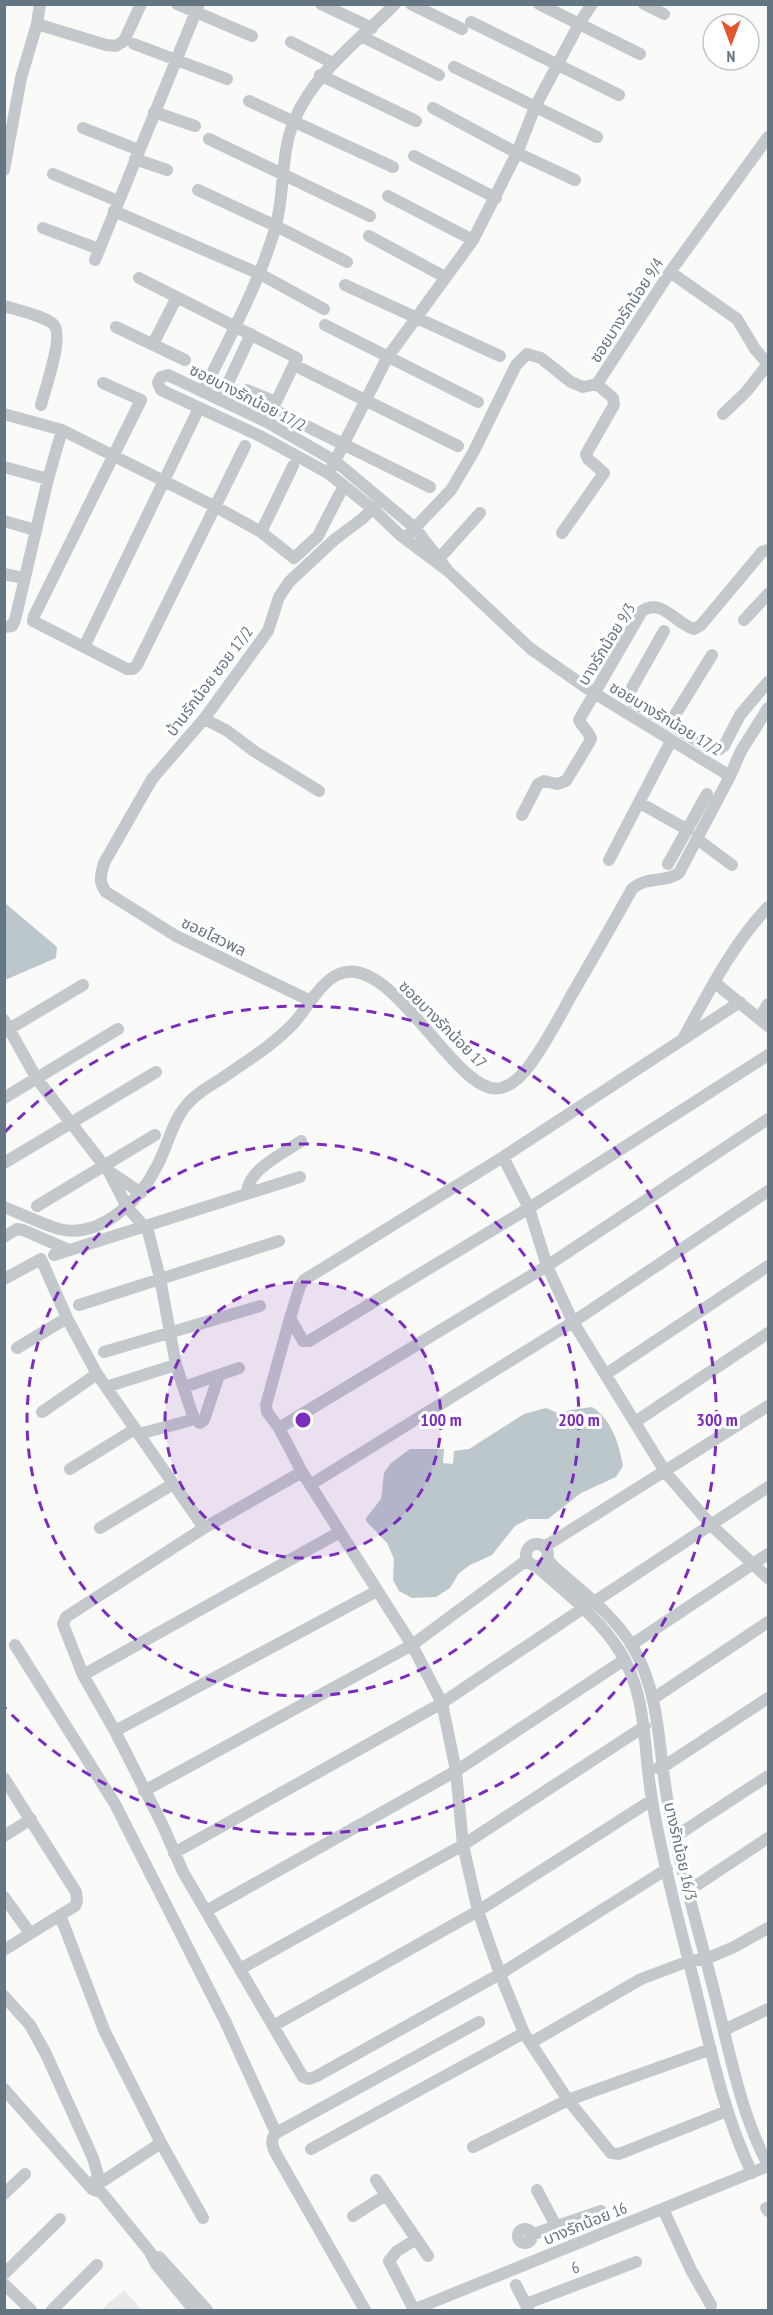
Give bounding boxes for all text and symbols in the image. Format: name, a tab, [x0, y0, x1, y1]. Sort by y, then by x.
north arrow	[701, 12, 761, 72]
text: N	[727, 47, 735, 67]
street label: ซอยบางรักน้อย 9/4	[585, 254, 667, 366]
street label: ซอยบางรักน้อย 17/2	[186, 359, 310, 435]
street label: บางรักน้อย 9/3	[573, 599, 639, 689]
street label: บ้านรักน้อย ซอย 17/2	[161, 622, 257, 740]
street label: ซอยบางรักน้อย 17/2	[606, 676, 726, 760]
street label: ซอยไสวพล	[178, 912, 250, 960]
street label: ซอยบางรักน้อย 17	[395, 976, 491, 1072]
text: 100 m	[420, 1408, 462, 1431]
text: 200 m	[558, 1408, 600, 1431]
text: 300 m	[696, 1408, 738, 1431]
centre of rings	[293, 1410, 313, 1430]
street label: บางรักน้อย 16/3	[660, 1800, 702, 1902]
street label: บางรักน้อย 16	[540, 2197, 630, 2249]
street label: 6	[568, 2256, 582, 2278]

